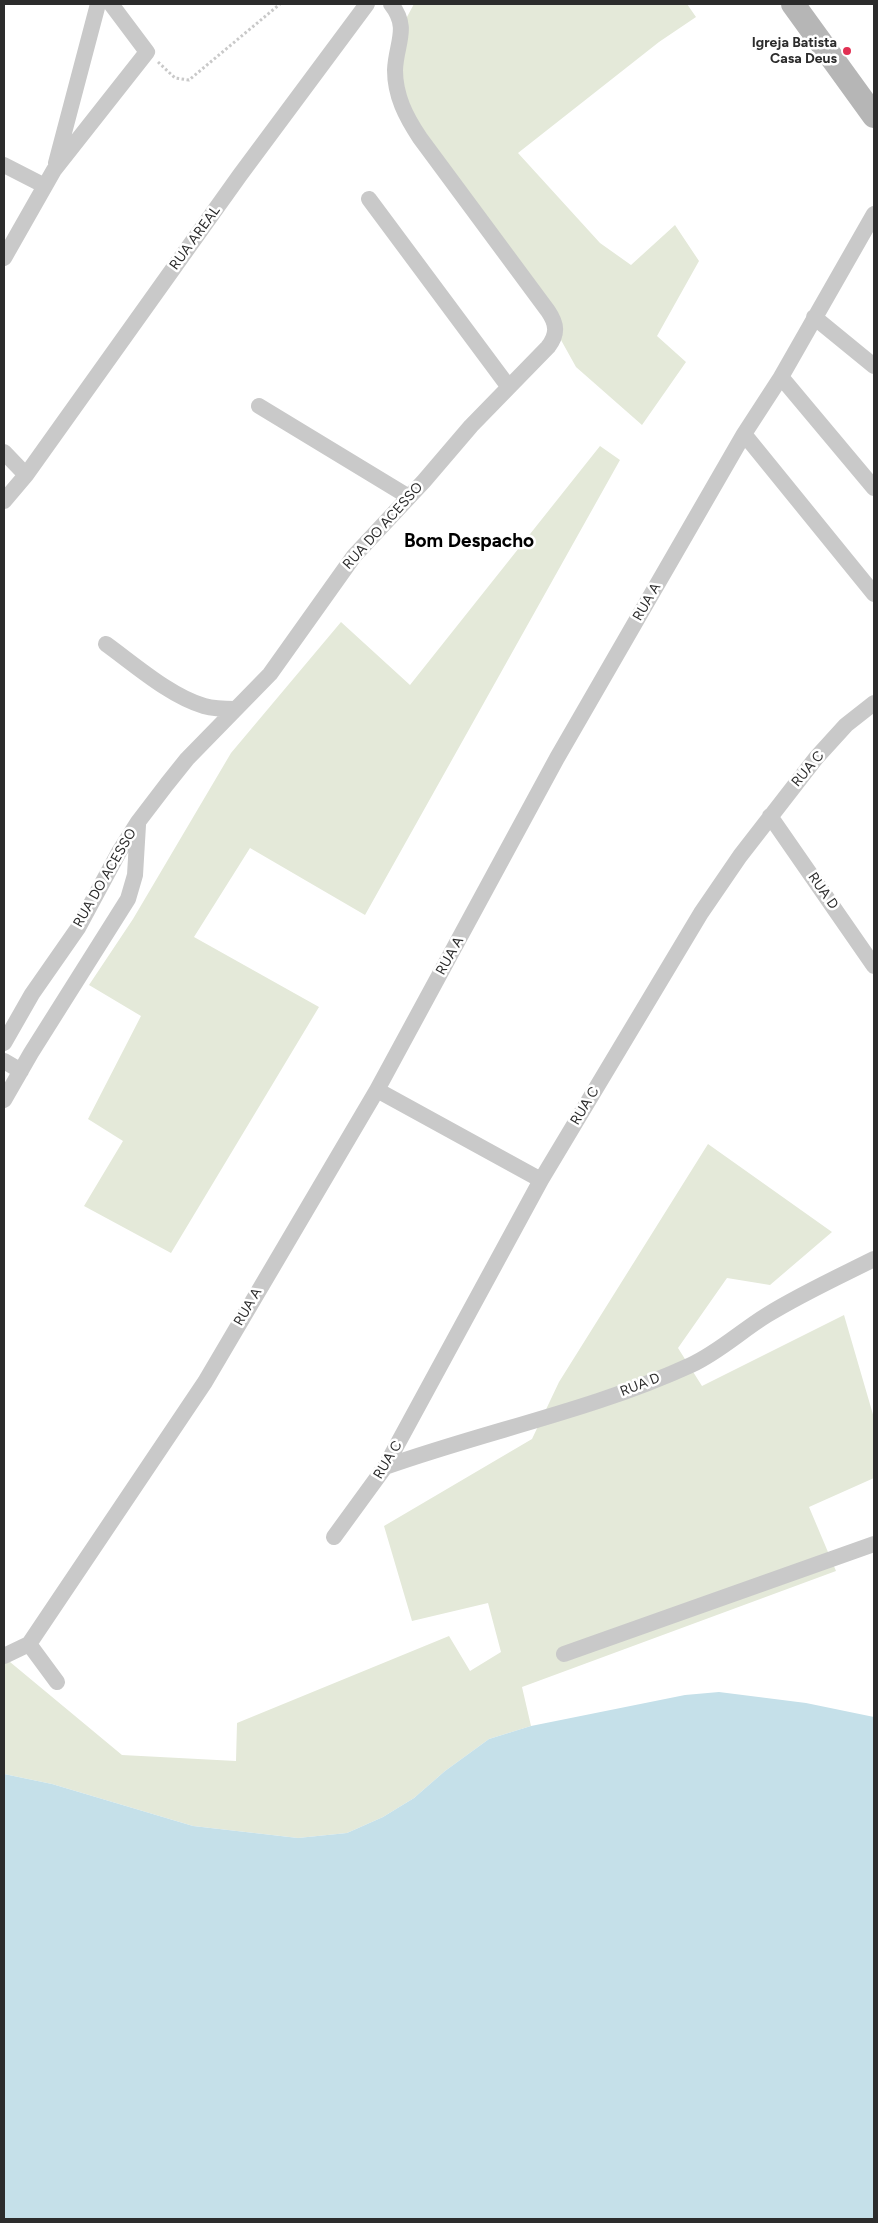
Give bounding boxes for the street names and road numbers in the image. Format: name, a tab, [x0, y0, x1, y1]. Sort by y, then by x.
street label: RUA AREAL	[166, 203, 224, 273]
street label: RUA DO ACESSO	[340, 479, 426, 573]
street label: RUA A	[629, 580, 665, 624]
street label: RUA C	[788, 748, 828, 790]
street label: RUA DO ACESSO	[70, 826, 140, 930]
street label: RUA D	[804, 869, 842, 913]
street label: RUA A	[433, 934, 467, 978]
street label: RUA C	[567, 1084, 603, 1128]
street label: RUA A	[230, 1285, 266, 1329]
street label: RUA D	[618, 1370, 662, 1400]
street label: RUA C	[370, 1438, 406, 1482]

